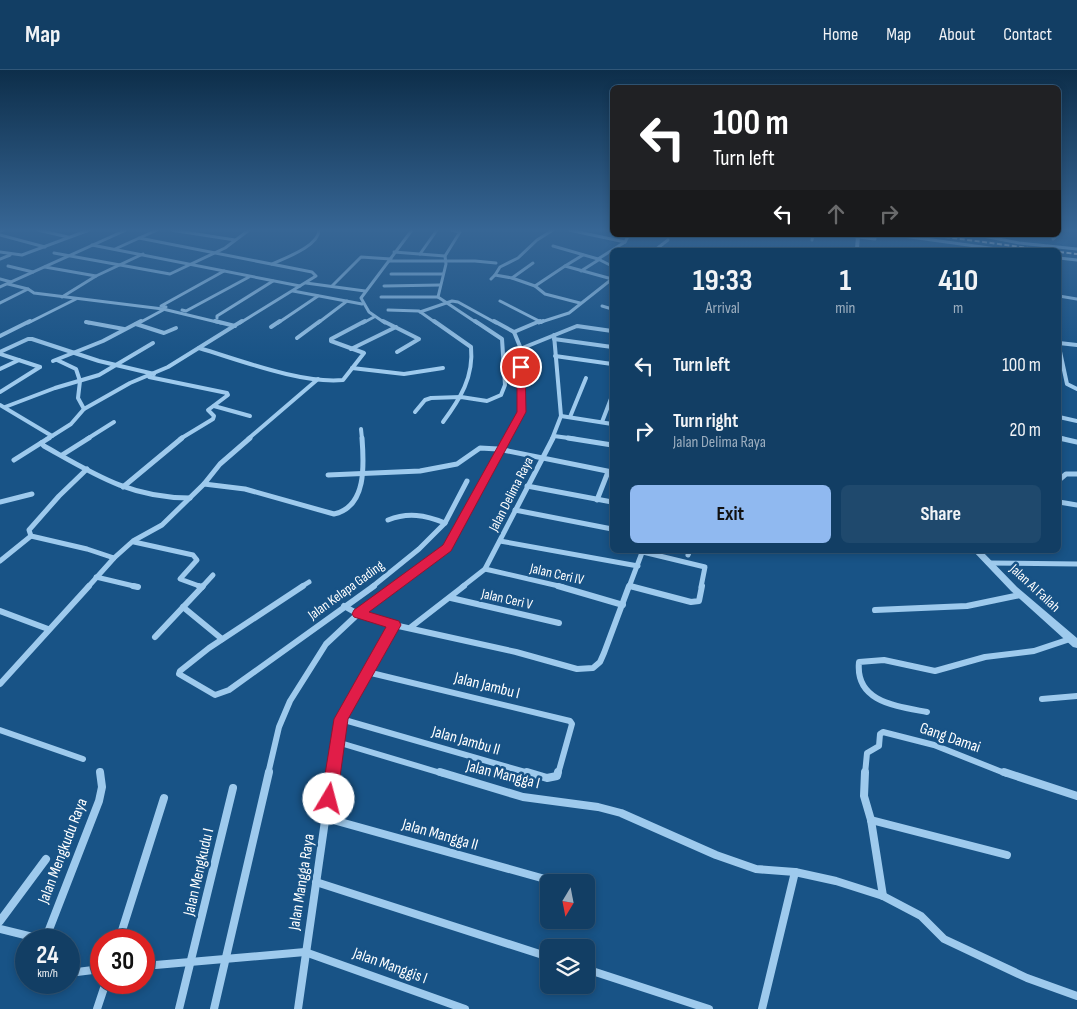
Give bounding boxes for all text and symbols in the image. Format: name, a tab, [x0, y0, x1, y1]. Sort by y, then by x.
text: Map	[25, 20, 60, 49]
text: Home	[823, 24, 858, 45]
text: Map	[886, 24, 911, 45]
text: About	[939, 24, 975, 45]
text: Contact	[1003, 24, 1052, 45]
text: 100 m	[713, 102, 789, 145]
icon: left	[630, 105, 695, 170]
text: Turn left	[713, 145, 775, 172]
icon: left	[769, 200, 797, 228]
icon: ahead	[822, 200, 850, 228]
icon: right	[875, 200, 903, 228]
text: 19:33	[693, 263, 752, 299]
text: 1	[839, 263, 851, 299]
text: 410	[938, 263, 978, 299]
text: Arrival	[705, 299, 740, 318]
text: min	[835, 299, 855, 318]
text: m	[953, 299, 963, 318]
pin	[500, 346, 542, 388]
icon: left	[630, 352, 658, 380]
icon: arrive	[507, 353, 535, 381]
text: Turn left	[673, 354, 730, 377]
text: 100 m	[1002, 354, 1041, 377]
text: Turn right	[673, 410, 738, 433]
icon: right	[630, 417, 658, 445]
text: 20 m	[1009, 419, 1041, 442]
text: Jalan Delima Raya	[673, 433, 766, 452]
street label: Jalan Delima Raya	[485, 454, 537, 535]
button: Exit	[630, 485, 831, 543]
button: Share	[841, 485, 1041, 543]
street label: Jalan Kelapa Gading	[304, 556, 388, 624]
street label: Jalan Ceri IV	[527, 559, 586, 589]
street label: Jalan Al Fallah	[1006, 560, 1064, 616]
street label: Jalan Ceri V	[479, 585, 535, 613]
street label: Jalan Jambu I	[451, 668, 522, 703]
street label: Gang Damai	[917, 719, 983, 757]
street label: Jalan Jambu II	[429, 722, 502, 760]
street label: Jalan Mangga I	[463, 756, 542, 793]
position arrow	[302, 772, 354, 824]
street label: Jalan Mengkudu Raya	[34, 796, 92, 907]
street label: Jalan Mangga II	[399, 815, 480, 855]
street label: Jalan Mengkudu I	[179, 826, 218, 919]
street label: Jalan Mangga Raya	[285, 833, 319, 932]
north arrow	[540, 874, 595, 929]
map controls	[540, 874, 595, 994]
speed limit sign: 30	[90, 929, 155, 994]
button: layers	[540, 939, 595, 994]
text: 24	[36, 940, 59, 971]
street label: Jalan Manggis I	[349, 943, 430, 988]
text: km/h	[37, 966, 58, 981]

